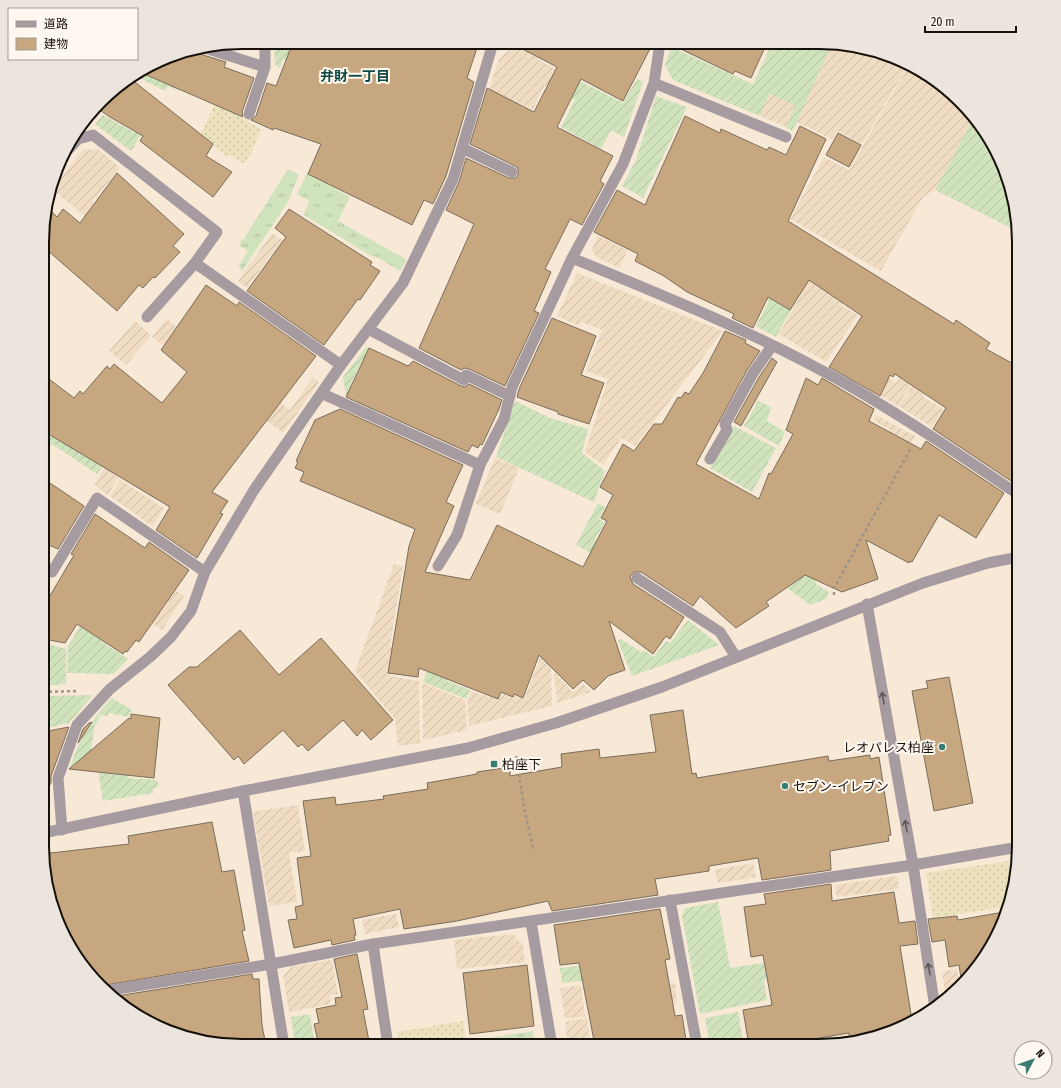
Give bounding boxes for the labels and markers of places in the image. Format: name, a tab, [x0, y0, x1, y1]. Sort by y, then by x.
place label: レオパレス柏座	[843, 740, 934, 755]
marker: レオパレス柏座	[937, 742, 947, 752]
place label: 柏座下	[502, 757, 541, 772]
marker: 柏座下	[489, 759, 499, 769]
place label: セブン-イレブン	[793, 779, 889, 794]
marker: セブン-イレブン	[780, 781, 790, 791]

